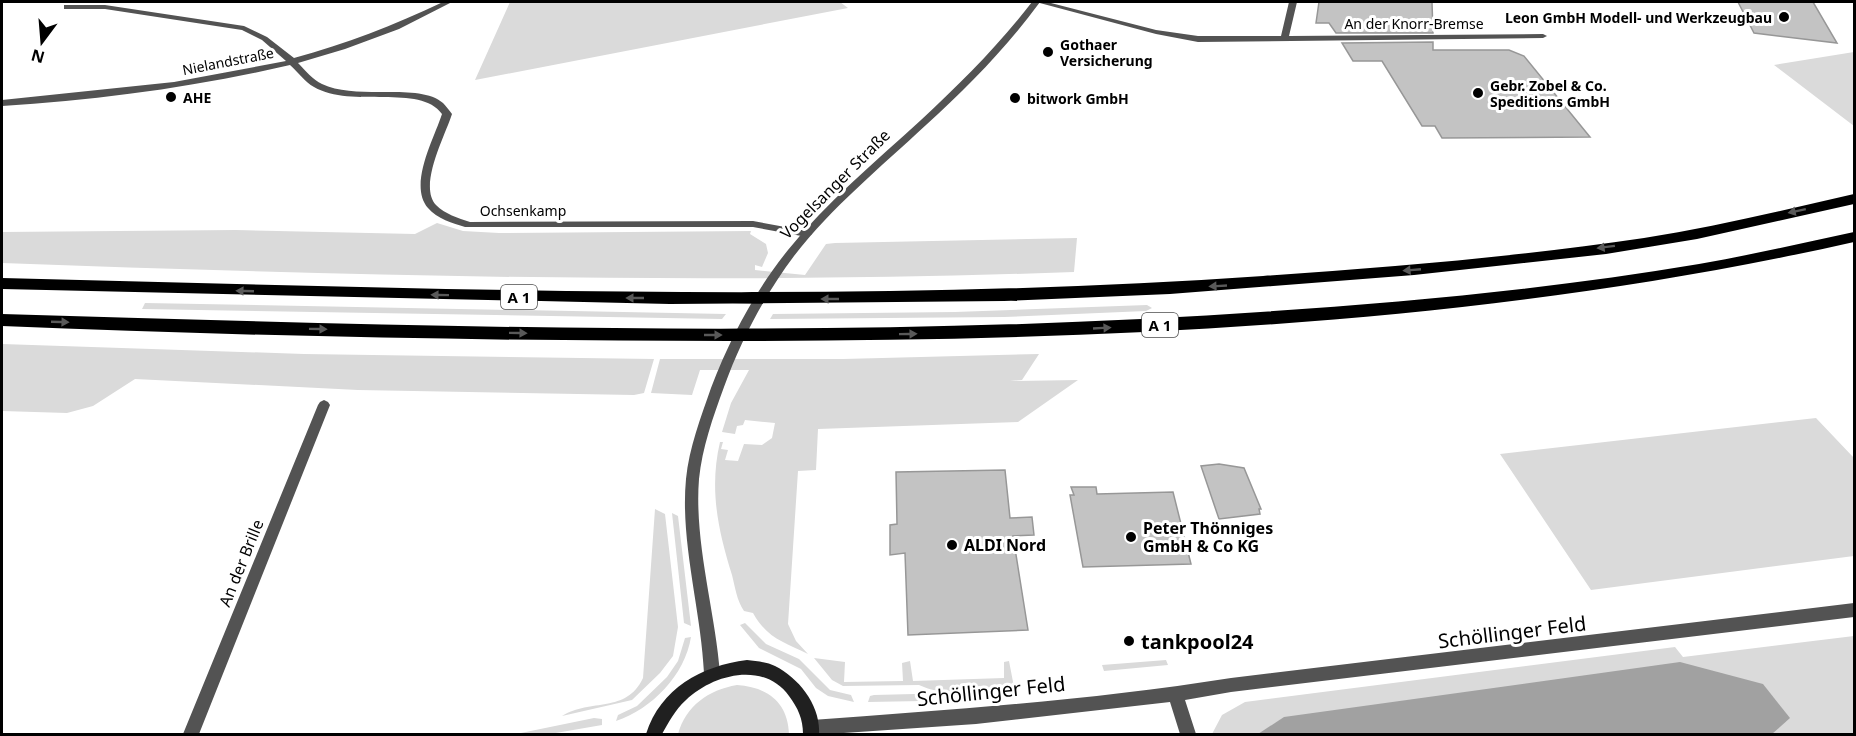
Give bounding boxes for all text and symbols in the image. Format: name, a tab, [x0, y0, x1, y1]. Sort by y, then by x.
place label: Leon GmbH Modell- und Werkzeugbau	[1505, 8, 1772, 27]
marker: Leon GmbH Modell- und Werkzeugbau	[1777, 10, 1791, 24]
north arrow	[12, 12, 72, 72]
street label: An der Knorr-Bremse	[1344, 14, 1484, 33]
place label: Gothaer Versicherung	[1060, 35, 1153, 70]
street label: Nielandstraße	[181, 43, 275, 79]
text: N	[29, 44, 47, 69]
marker: Gothaer Versicherung	[1041, 45, 1055, 59]
place label: Gebr. Zobel & Co. Speditions GmbH	[1490, 76, 1610, 111]
marker: Gebr. Zobel & Co. Speditions GmbH	[1471, 86, 1485, 100]
place label: AHE	[183, 88, 211, 107]
place label: bitwork GmbH	[1027, 89, 1129, 108]
marker: AHE	[164, 90, 178, 104]
marker: bitwork GmbH	[1008, 91, 1022, 105]
street label: Vogelsanger Straße	[775, 124, 895, 244]
street label: Ochsenkamp	[480, 201, 566, 220]
one-way arrow	[1788, 207, 1807, 217]
one-way arrow	[1596, 243, 1615, 252]
one-way arrow	[1403, 265, 1422, 275]
one-way arrow	[1208, 282, 1227, 291]
road number: A 1	[501, 285, 537, 309]
one-way arrow	[236, 286, 255, 295]
one-way arrow	[431, 291, 450, 300]
one-way arrow	[626, 293, 645, 303]
one-way arrow	[821, 294, 840, 304]
road number: A 1	[1142, 313, 1178, 337]
one-way arrow	[50, 317, 69, 326]
one-way arrow	[1093, 323, 1112, 332]
one-way arrow	[308, 324, 327, 333]
one-way arrow	[508, 328, 527, 338]
one-way arrow	[703, 330, 722, 340]
one-way arrow	[898, 330, 917, 339]
street label: An der Brille	[214, 516, 268, 610]
place label: Peter Thönniges GmbH & Co KG	[1143, 517, 1273, 557]
marker: Peter Thönniges GmbH & Co KG	[1124, 530, 1138, 544]
place label: ALDI Nord	[964, 534, 1046, 556]
marker: ALDI Nord	[945, 538, 959, 552]
street label: Schöllinger Feld	[1436, 610, 1588, 654]
place label: tankpool24	[1141, 628, 1254, 655]
marker: tankpool24	[1122, 634, 1136, 648]
street label: Schöllinger Feld	[915, 670, 1067, 712]

